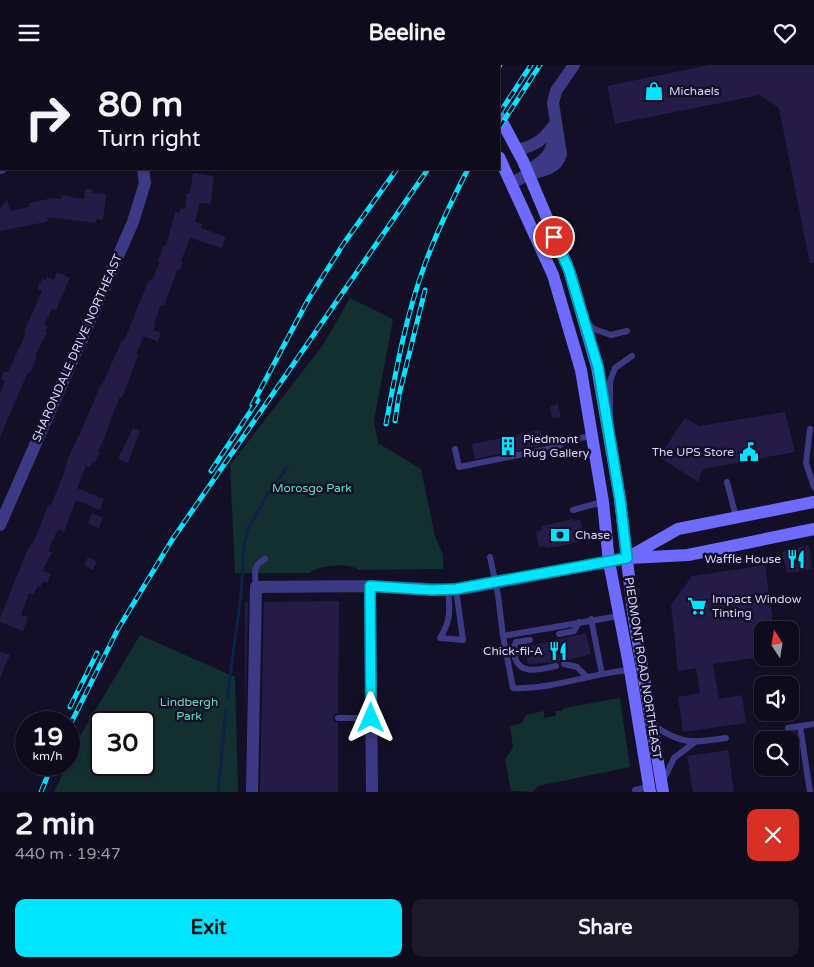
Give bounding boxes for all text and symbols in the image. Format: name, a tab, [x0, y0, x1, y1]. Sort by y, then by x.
icon: menu	[15, 19, 43, 47]
icon: heart	[771, 19, 799, 47]
text: Beeline	[369, 20, 445, 46]
shop icon: Michaels	[643, 80, 665, 102]
text: 80 m	[98, 84, 183, 126]
place label: Michaels	[669, 84, 720, 98]
icon: right	[15, 85, 80, 150]
text: Turn right	[98, 126, 200, 152]
pin	[533, 216, 575, 258]
icon: arrive	[540, 223, 568, 251]
street label: SHARONDALE DRIVE NORTHEAST	[29, 251, 125, 444]
place label: Piedmont Rug Gallery	[523, 432, 590, 460]
building icon: Piedmont Rug Gallery	[497, 435, 519, 457]
public building icon: The UPS Store	[738, 441, 760, 463]
place label: The UPS Store	[652, 445, 734, 459]
park label: Morosgo Park	[272, 481, 352, 495]
bank icon: Chase	[549, 524, 571, 546]
place label: Chase	[575, 528, 610, 542]
restaurant icon: Waffle House	[785, 548, 807, 570]
place label: Waffle House	[704, 552, 781, 566]
street label: PIEDMONT ROAD NORTHEAST	[622, 576, 664, 761]
place label: Impact Window Tinting	[712, 592, 802, 620]
supermarket icon: Impact Window Tinting	[686, 595, 708, 617]
north arrow	[754, 621, 799, 666]
map controls	[754, 621, 799, 776]
restaurant icon: Chick-fil-A	[547, 640, 569, 662]
place label: Chick-fil-A	[483, 644, 543, 658]
button: sound	[754, 676, 799, 721]
position arrow	[344, 691, 396, 743]
park label: Lindbergh Park	[160, 695, 218, 723]
speed limit sign: 30	[90, 711, 155, 776]
text: 19	[32, 722, 63, 752]
button: search	[754, 731, 799, 776]
text: km/h	[32, 749, 63, 763]
text: 2 min	[15, 806, 95, 843]
button: close	[747, 809, 799, 861]
text: 440 m · 19:47	[15, 844, 121, 864]
button: Exit	[15, 899, 402, 957]
button: Share	[412, 899, 799, 957]

